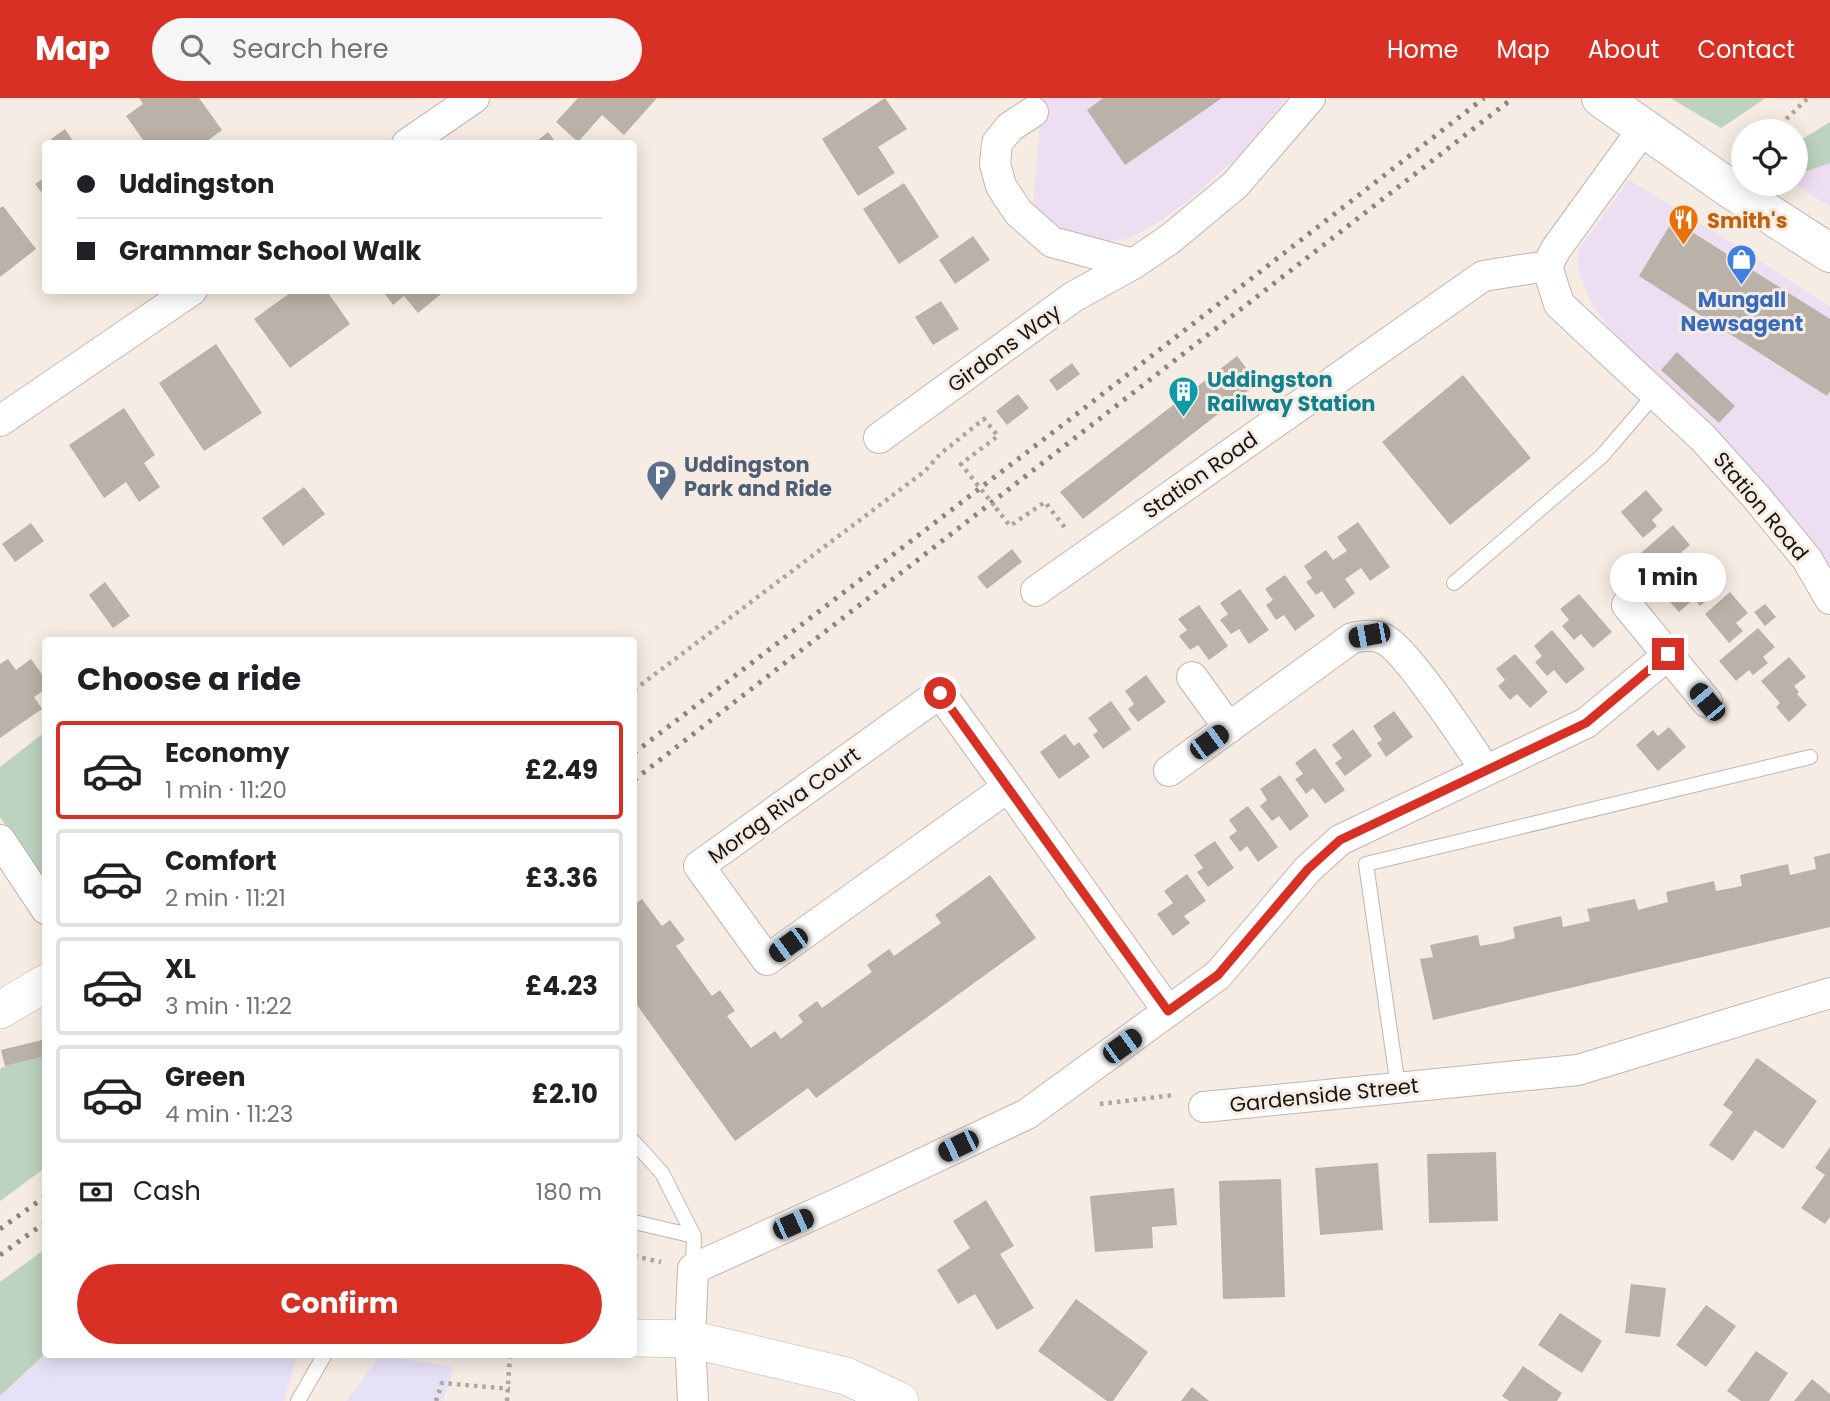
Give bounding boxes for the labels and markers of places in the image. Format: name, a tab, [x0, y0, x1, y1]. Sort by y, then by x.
restaurant icon: Smith's	[1667, 203, 1701, 247]
place label: Smith's	[1707, 206, 1787, 235]
shop icon: Mungall Newsagent	[1725, 242, 1759, 286]
place label: Mungall Newsagent	[1681, 285, 1803, 338]
place label: Uddingston Railway Station	[1207, 365, 1375, 418]
building icon: Uddingston Railway Station	[1167, 374, 1201, 418]
place label: Uddingston Park and Ride	[684, 450, 832, 503]
parking icon: Uddingston Park and Ride	[644, 459, 678, 503]

